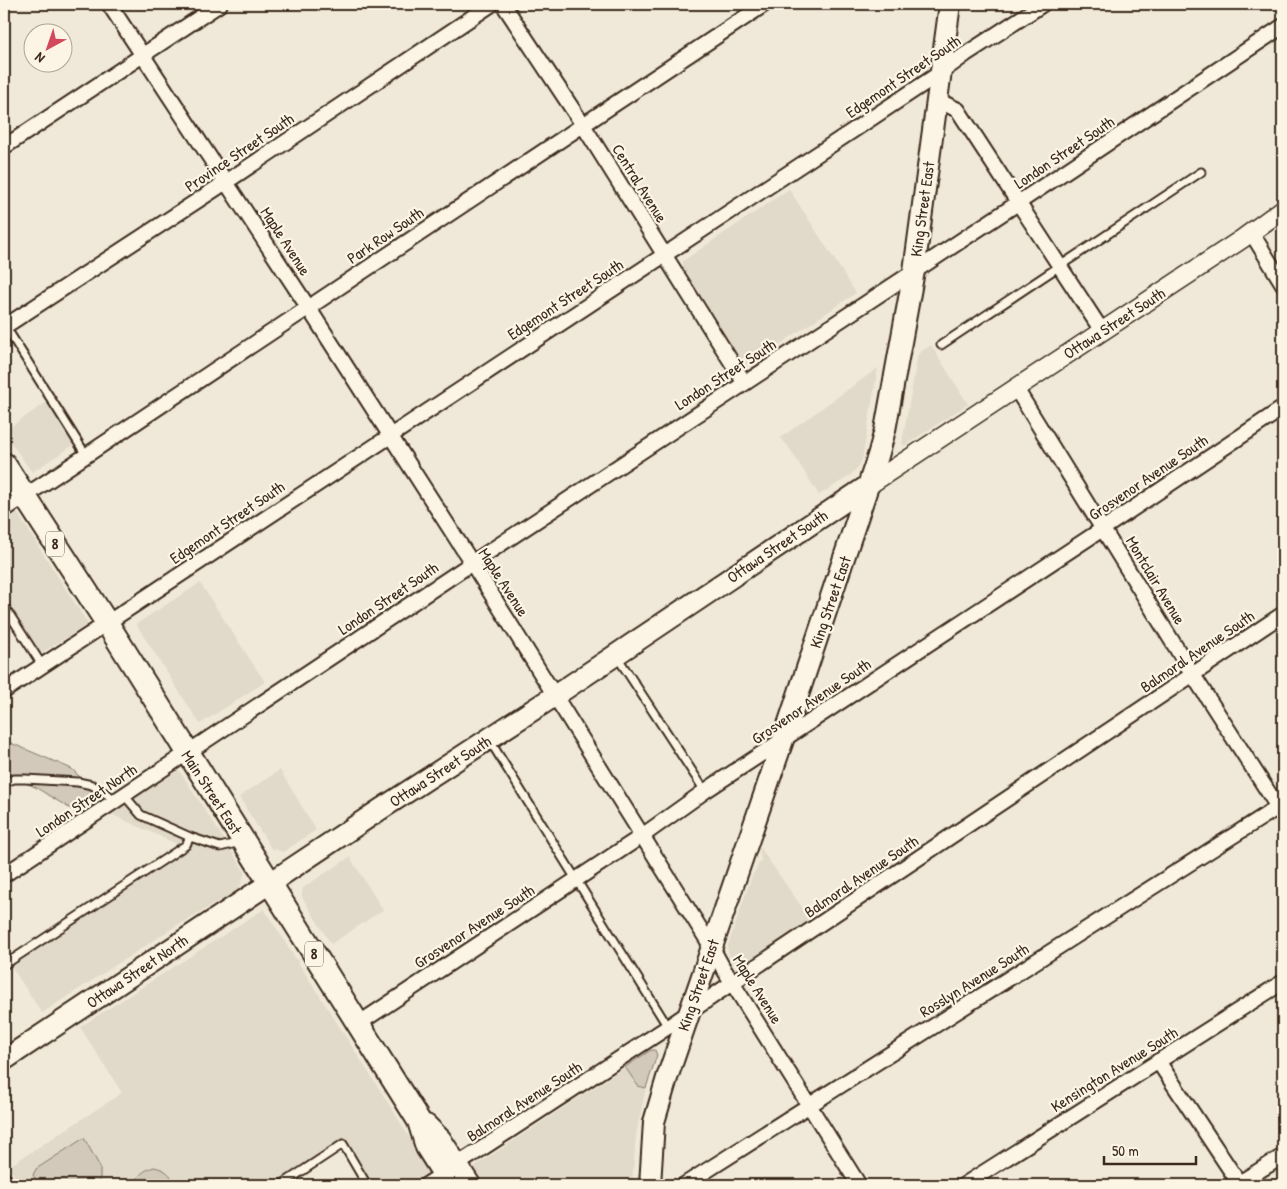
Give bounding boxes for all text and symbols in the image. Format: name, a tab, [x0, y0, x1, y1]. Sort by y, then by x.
north arrow	[22, 22, 72, 72]
street label: Edgemont Street South	[841, 29, 965, 123]
text: N	[30, 48, 48, 68]
street label: Province Street South	[180, 107, 298, 197]
street label: London Street South	[1010, 110, 1119, 194]
street label: Central Avenue	[607, 140, 673, 227]
street label: King Street East	[904, 159, 940, 258]
street label: Park Row South	[343, 201, 428, 269]
street label: Maple Avenue	[256, 202, 317, 280]
street label: Edgemont Street South	[503, 253, 627, 345]
street label: Ottawa Street South	[1059, 282, 1169, 364]
street label: London Street South	[670, 333, 780, 415]
street label: Grosvenor Avenue South	[1084, 429, 1212, 525]
street label: Edgemont Street South	[165, 475, 289, 569]
street label: Ottawa Street South	[722, 504, 832, 588]
road number: 8	[46, 532, 64, 556]
street label: Montclair Avenue	[1121, 532, 1191, 629]
street label: Maple Avenue	[474, 543, 535, 621]
street label: King Street East	[804, 553, 856, 651]
street label: London Street South	[334, 556, 443, 640]
street label: Balmoral Avenue South	[1136, 605, 1259, 697]
street label: Grosvenor Avenue South	[747, 653, 875, 749]
street label: Ottawa Street South	[385, 730, 495, 812]
street label: Main Street East	[177, 746, 248, 839]
street label: London Street North	[31, 758, 141, 842]
street label: Balmoral Avenue South	[800, 830, 923, 922]
street label: Grosvenor Avenue South	[410, 879, 539, 973]
street label: Ottawa Street North	[82, 929, 192, 1013]
street label: King Street East	[672, 936, 724, 1034]
street label: Rosslyn Avenue South	[915, 937, 1033, 1022]
road number: 8	[305, 942, 323, 966]
street label: Maple Avenue	[728, 950, 788, 1028]
street label: Kensington Avenue South	[1046, 1021, 1182, 1117]
street label: Balmoral Avenue South	[462, 1055, 586, 1146]
scale bar	[1104, 1134, 1197, 1166]
text: 50 m	[1112, 1140, 1139, 1161]

